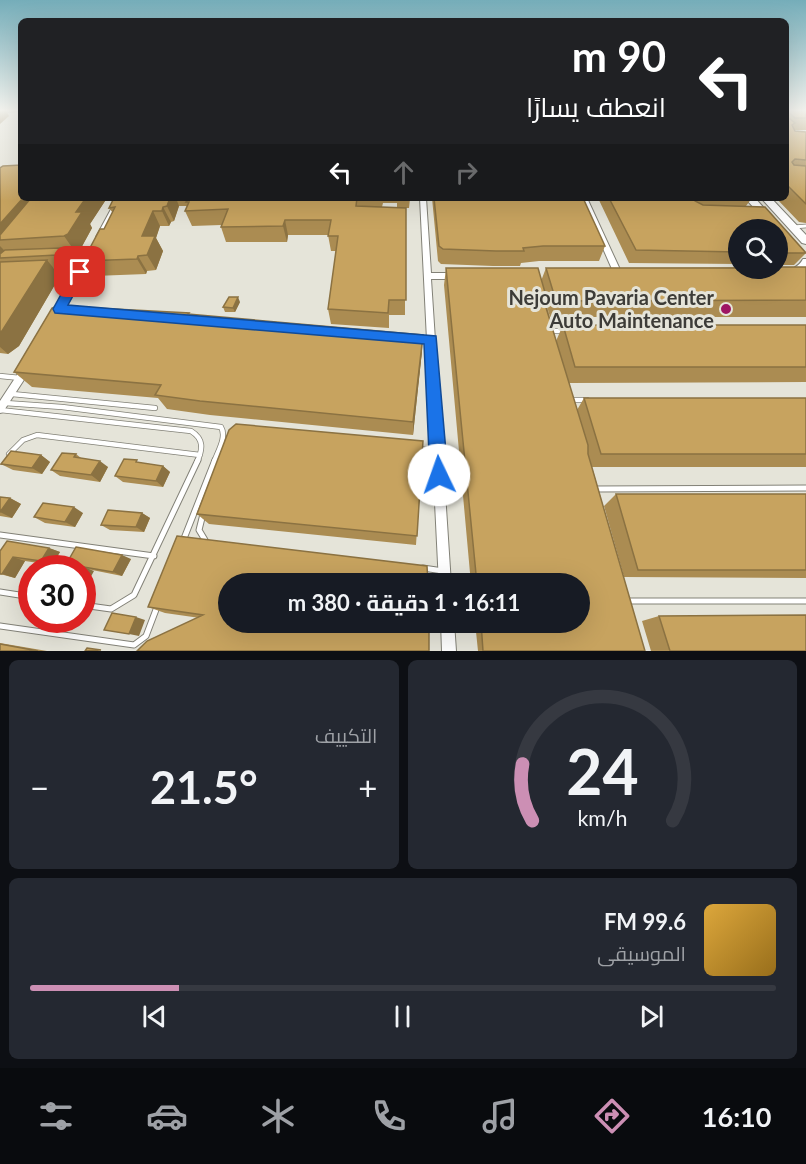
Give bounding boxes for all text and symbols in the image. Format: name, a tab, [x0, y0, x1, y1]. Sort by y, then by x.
text: 90 m	[572, 31, 666, 81]
icon: left	[687, 42, 765, 120]
text: انعطف يسارًا	[526, 90, 666, 123]
icon: left	[324, 156, 357, 189]
icon: ahead	[387, 156, 420, 189]
icon: right	[450, 156, 483, 189]
map controls	[728, 219, 788, 279]
button: search	[728, 219, 788, 279]
pin	[54, 246, 105, 297]
icon: arrive	[63, 255, 96, 288]
place label: Nejoum Pavaria Center Auto Maintenance	[508, 285, 715, 332]
marker: Nejoum Pavaria Center Auto Maintenance	[719, 302, 733, 316]
position arrow	[407, 443, 471, 507]
speed limit sign: 30	[18, 555, 96, 633]
text: 16:11 · 1 دقيقة · 380 m	[288, 589, 520, 616]
text: التكييف	[315, 723, 378, 747]
text: 24	[566, 733, 638, 808]
text: 21.5°	[150, 760, 258, 814]
text: −	[30, 767, 49, 807]
text: +	[358, 767, 378, 807]
text: km/h	[577, 806, 627, 832]
text: 99.6 FM	[604, 908, 686, 935]
text: الموسيقى	[597, 941, 686, 965]
icon: previous	[138, 1000, 171, 1033]
icon: pause	[386, 1000, 419, 1033]
icon: next	[635, 1000, 668, 1033]
icon: filters	[35, 1095, 77, 1137]
icon: car	[146, 1095, 188, 1137]
icon: climate	[257, 1095, 299, 1137]
icon: phone	[368, 1095, 410, 1137]
icon: music	[479, 1095, 521, 1137]
icon: directions	[591, 1095, 633, 1137]
text: 16:10	[702, 1100, 771, 1133]

